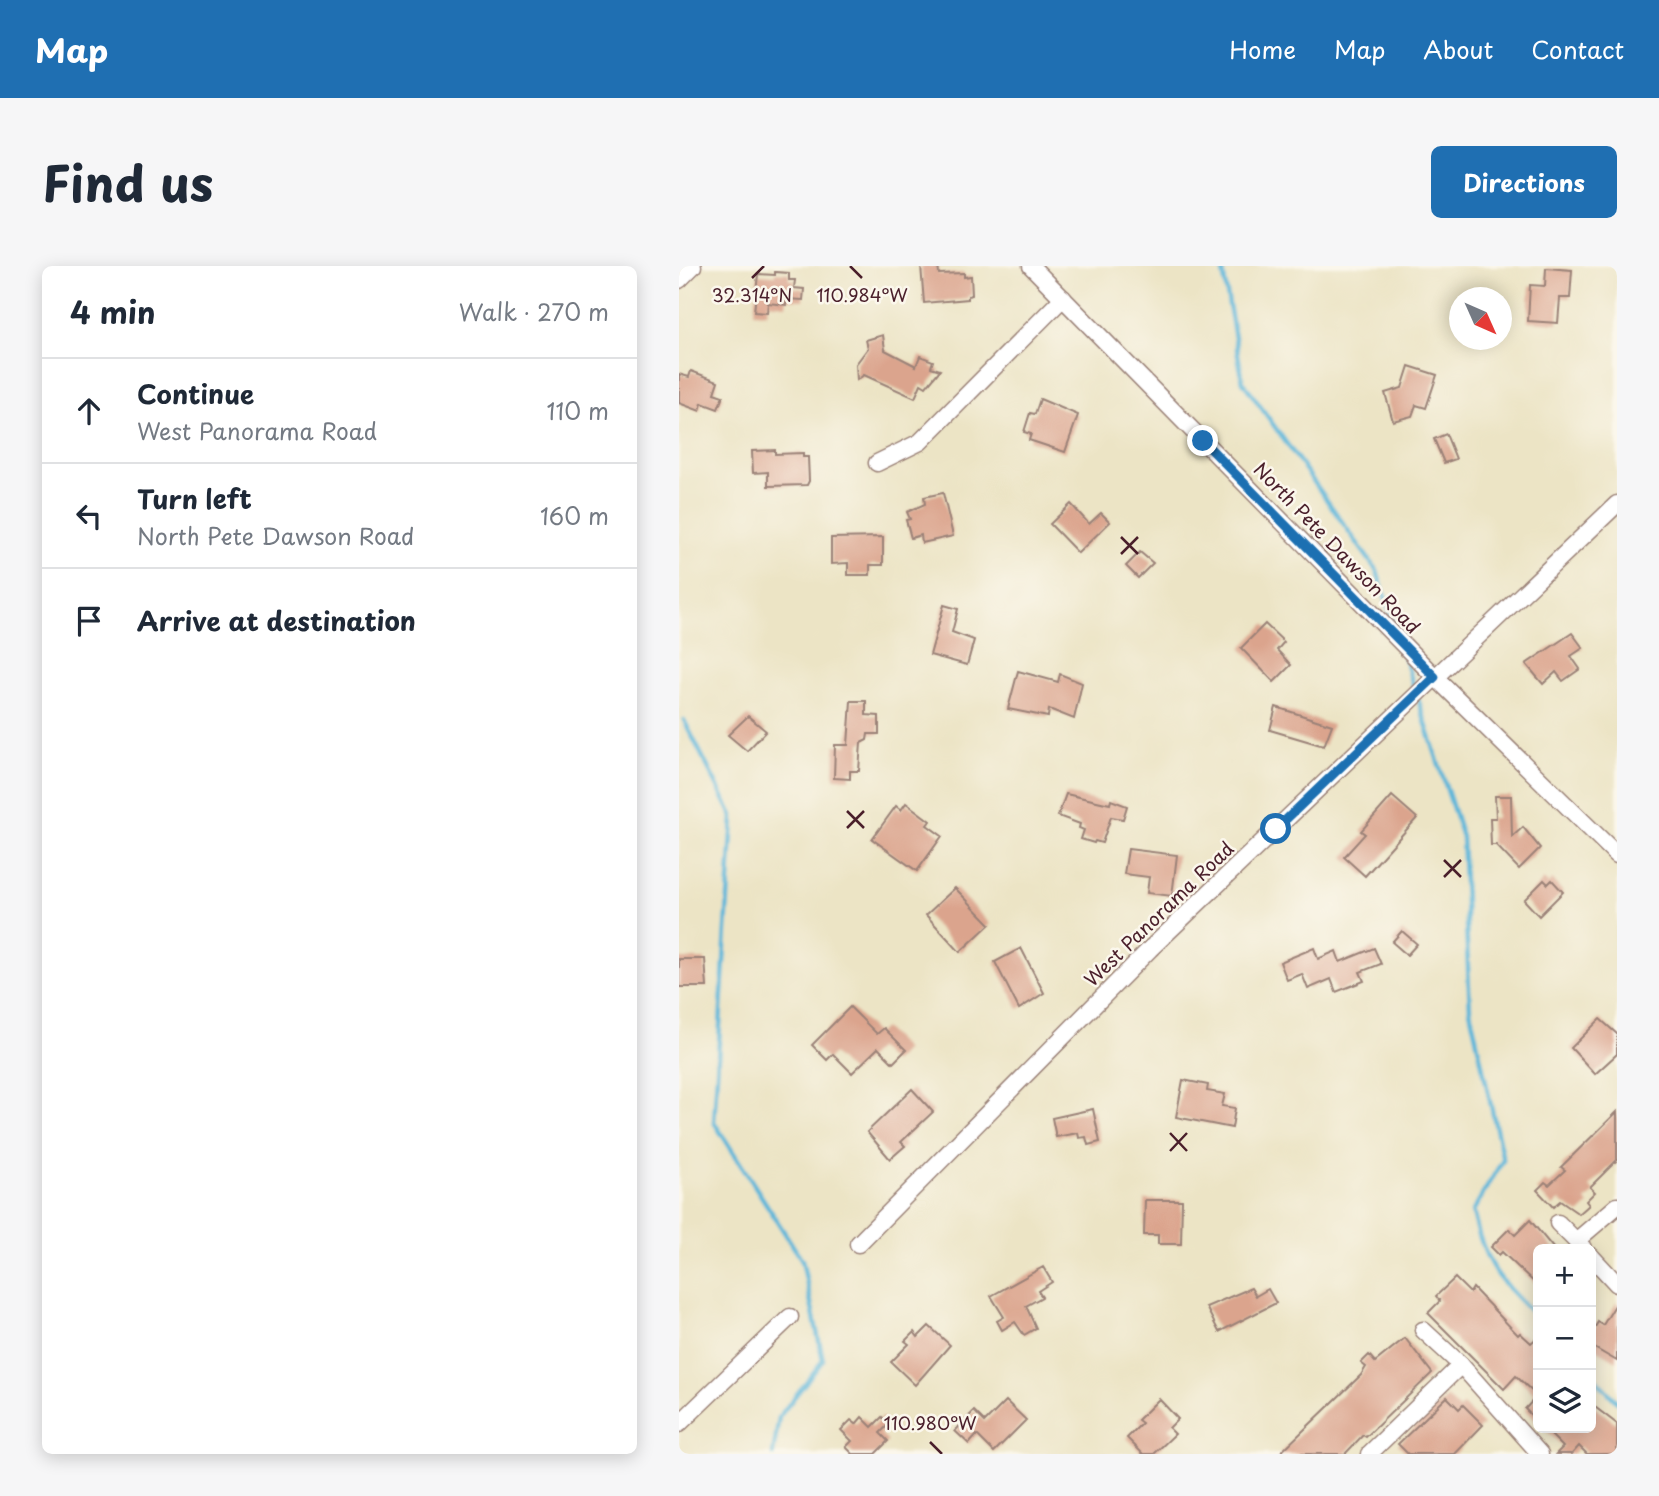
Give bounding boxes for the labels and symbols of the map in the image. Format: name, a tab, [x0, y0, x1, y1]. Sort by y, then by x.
text: 32.314°N	[712, 281, 792, 308]
text: 110.984°W	[816, 281, 908, 308]
north arrow	[1449, 287, 1512, 350]
route end	[1187, 425, 1218, 456]
street label: North Pete Dawson Road	[1248, 455, 1427, 639]
route start	[1260, 813, 1291, 844]
street label: West Panorama Road	[1077, 834, 1239, 992]
text: 110.980°W	[884, 1409, 977, 1436]

